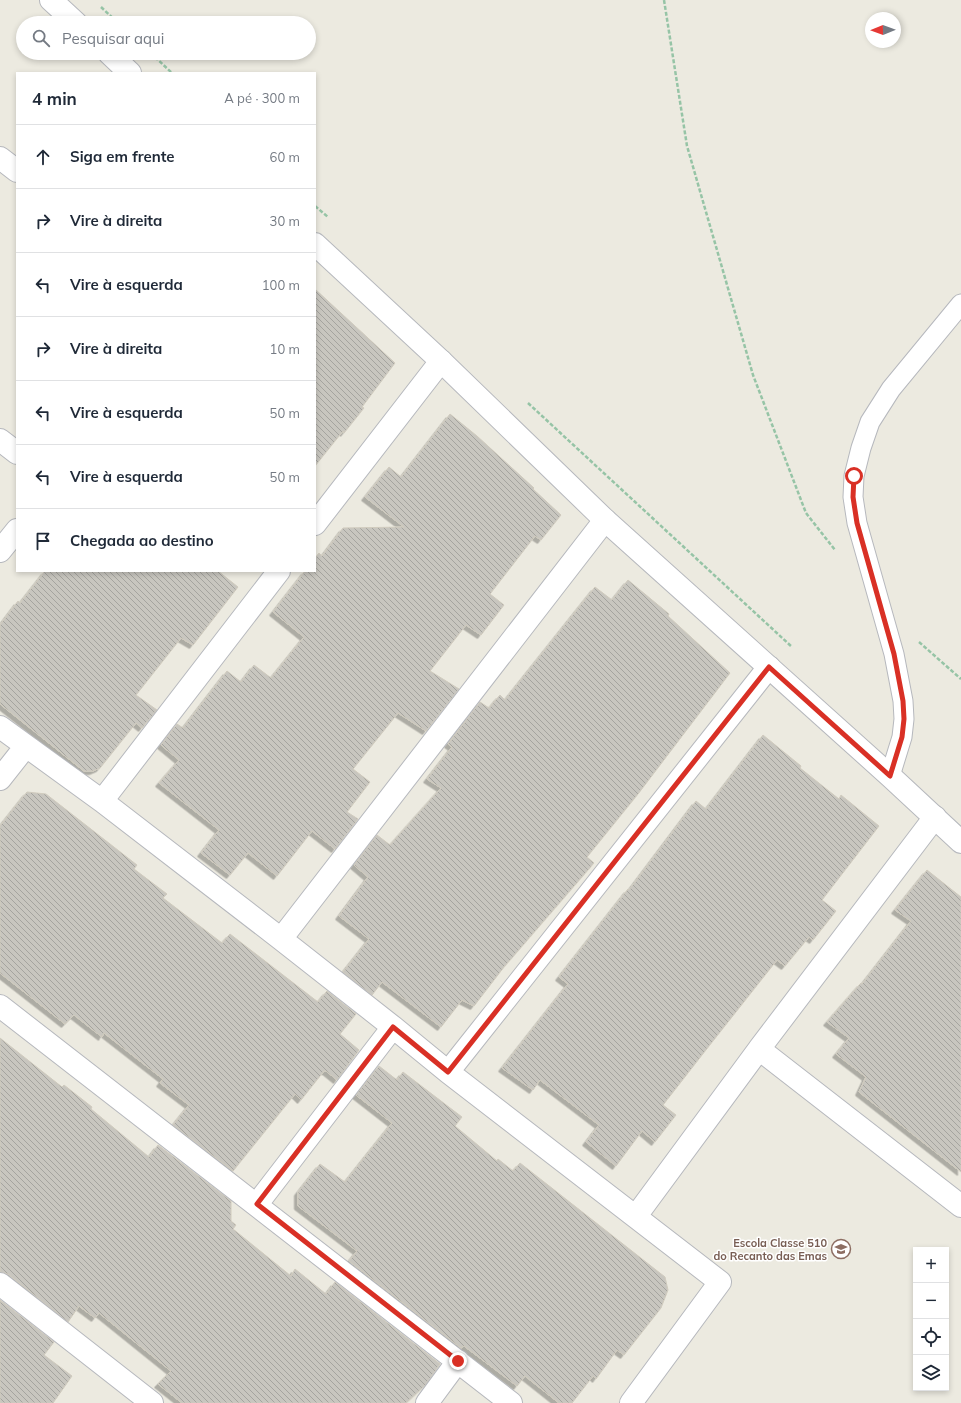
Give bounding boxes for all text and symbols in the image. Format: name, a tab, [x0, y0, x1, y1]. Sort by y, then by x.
north arrow	[865, 12, 901, 48]
search box	[16, 16, 316, 60]
icon: search	[30, 27, 52, 49]
text: Pesquisar aqui	[62, 29, 164, 48]
text: 4 min	[32, 88, 77, 109]
text: A pé · 300 m	[224, 90, 300, 106]
icon: ahead	[32, 146, 54, 168]
text: Siga em frente	[70, 147, 175, 166]
text: 60 m	[270, 149, 300, 165]
icon: right	[32, 210, 54, 232]
text: Vire à direita	[70, 211, 162, 230]
text: 30 m	[270, 213, 300, 229]
icon: left	[32, 274, 54, 296]
text: Vire à esquerda	[70, 275, 183, 294]
text: 100 m	[262, 277, 300, 293]
icon: right	[32, 338, 54, 360]
text: Vire à direita	[70, 339, 162, 358]
text: 10 m	[270, 341, 300, 357]
icon: left	[32, 402, 54, 424]
text: Vire à esquerda	[70, 403, 183, 422]
text: 50 m	[270, 405, 300, 421]
icon: left	[32, 466, 54, 488]
text: Vire à esquerda	[70, 467, 183, 486]
route start	[845, 467, 863, 485]
text: 50 m	[270, 469, 300, 485]
icon: arrive	[32, 530, 54, 552]
text: Chegada ao destino	[70, 531, 214, 550]
place label: Escola Classe 510 do Recanto das Emas	[714, 1236, 827, 1263]
school or university icon: Escola Classe 510 do Recanto das Emas	[830, 1238, 852, 1260]
map controls	[913, 1247, 949, 1391]
button: +	[913, 1247, 949, 1283]
button: −	[913, 1283, 949, 1319]
button: locate	[913, 1319, 949, 1355]
route end	[449, 1352, 467, 1370]
button: layers	[913, 1355, 949, 1391]

